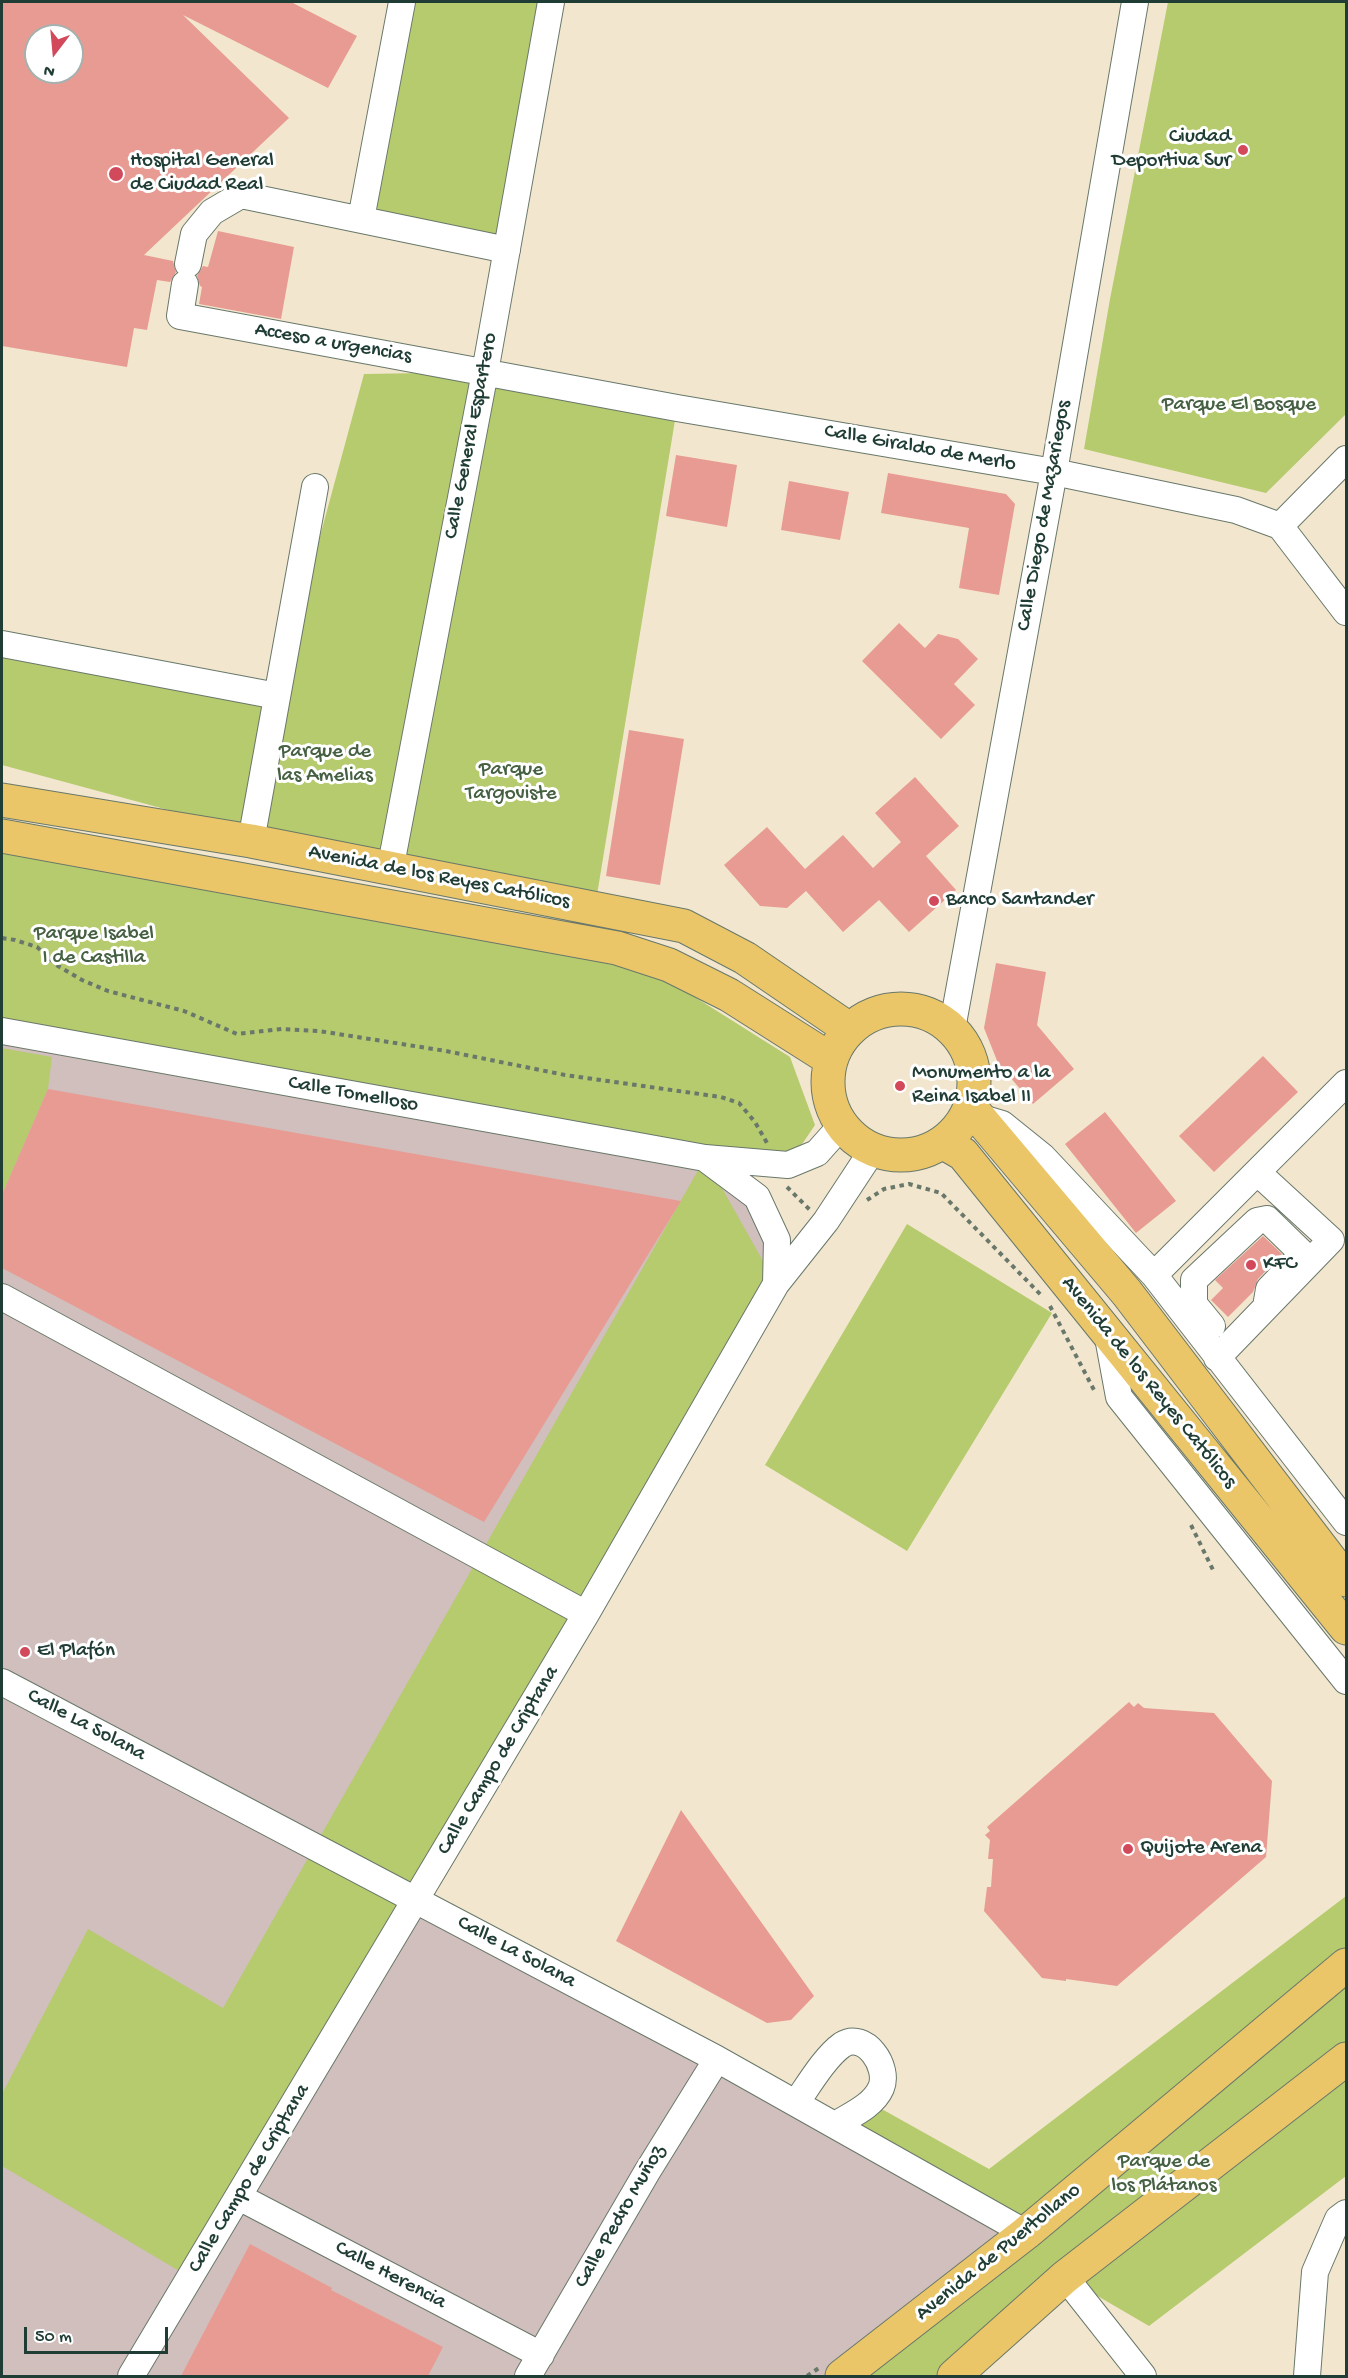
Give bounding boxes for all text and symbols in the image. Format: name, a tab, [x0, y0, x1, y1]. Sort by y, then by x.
north arrow	[24, 24, 84, 84]
text: N	[42, 59, 57, 80]
place label: Ciudad Deportiva Sur	[1112, 125, 1231, 175]
marker: Ciudad Deportiva Sur	[1236, 143, 1250, 157]
place label: Hospital General de Ciudad Real	[130, 149, 274, 199]
marker: Hospital General de Ciudad Real	[107, 165, 125, 183]
street label: Acceso a urgencias	[253, 318, 413, 370]
street label: Calle General Espartero	[440, 331, 504, 541]
park label: Parque El Bosque	[1162, 393, 1316, 419]
street label: Calle Diego de Mazariegos	[1012, 399, 1078, 633]
street label: Calle Giraldo de Merlo	[822, 420, 1018, 478]
park label: Parque de las Amelias	[277, 740, 373, 790]
park label: Parque Targoviste	[466, 758, 556, 808]
street label: Avenida de los Reyes Católicos	[306, 840, 572, 916]
place label: Banco Santander	[946, 888, 1094, 914]
marker: Banco Santander	[927, 894, 941, 908]
park label: Parque Isabel I de Castilla	[34, 922, 154, 972]
place label: Monumento a la Reina Isabel II	[912, 1061, 1050, 1111]
street label: Calle Tomelloso	[286, 1071, 420, 1119]
marker: Monumento a la Reina Isabel II	[893, 1079, 907, 1093]
place label: KFC	[1263, 1252, 1297, 1278]
marker: KFC	[1244, 1258, 1258, 1272]
street label: Avenida de los Reyes Católicos	[1055, 1272, 1241, 1494]
place label: El Plafón	[37, 1639, 115, 1665]
marker: El Plafón	[18, 1645, 32, 1659]
street label: Calle Campo de Criptana	[433, 1662, 565, 1860]
street label: Calle La Solana	[22, 1684, 150, 1768]
place label: Quijote Arena	[1140, 1836, 1262, 1862]
marker: Quijote Arena	[1121, 1842, 1135, 1856]
street label: Calle La Solana	[452, 1911, 580, 1995]
street label: Calle Campo de Criptana	[184, 2080, 316, 2278]
street label: Calle Pedro Muñoz	[570, 2141, 672, 2293]
park label: Parque de los Plátanos	[1112, 2150, 1216, 2200]
street label: Avenida de Puertollano	[911, 2179, 1087, 2327]
street label: Calle Herencia	[330, 2236, 450, 2316]
scale bar	[27, 2315, 171, 2353]
text: 50 m	[35, 2327, 72, 2348]

